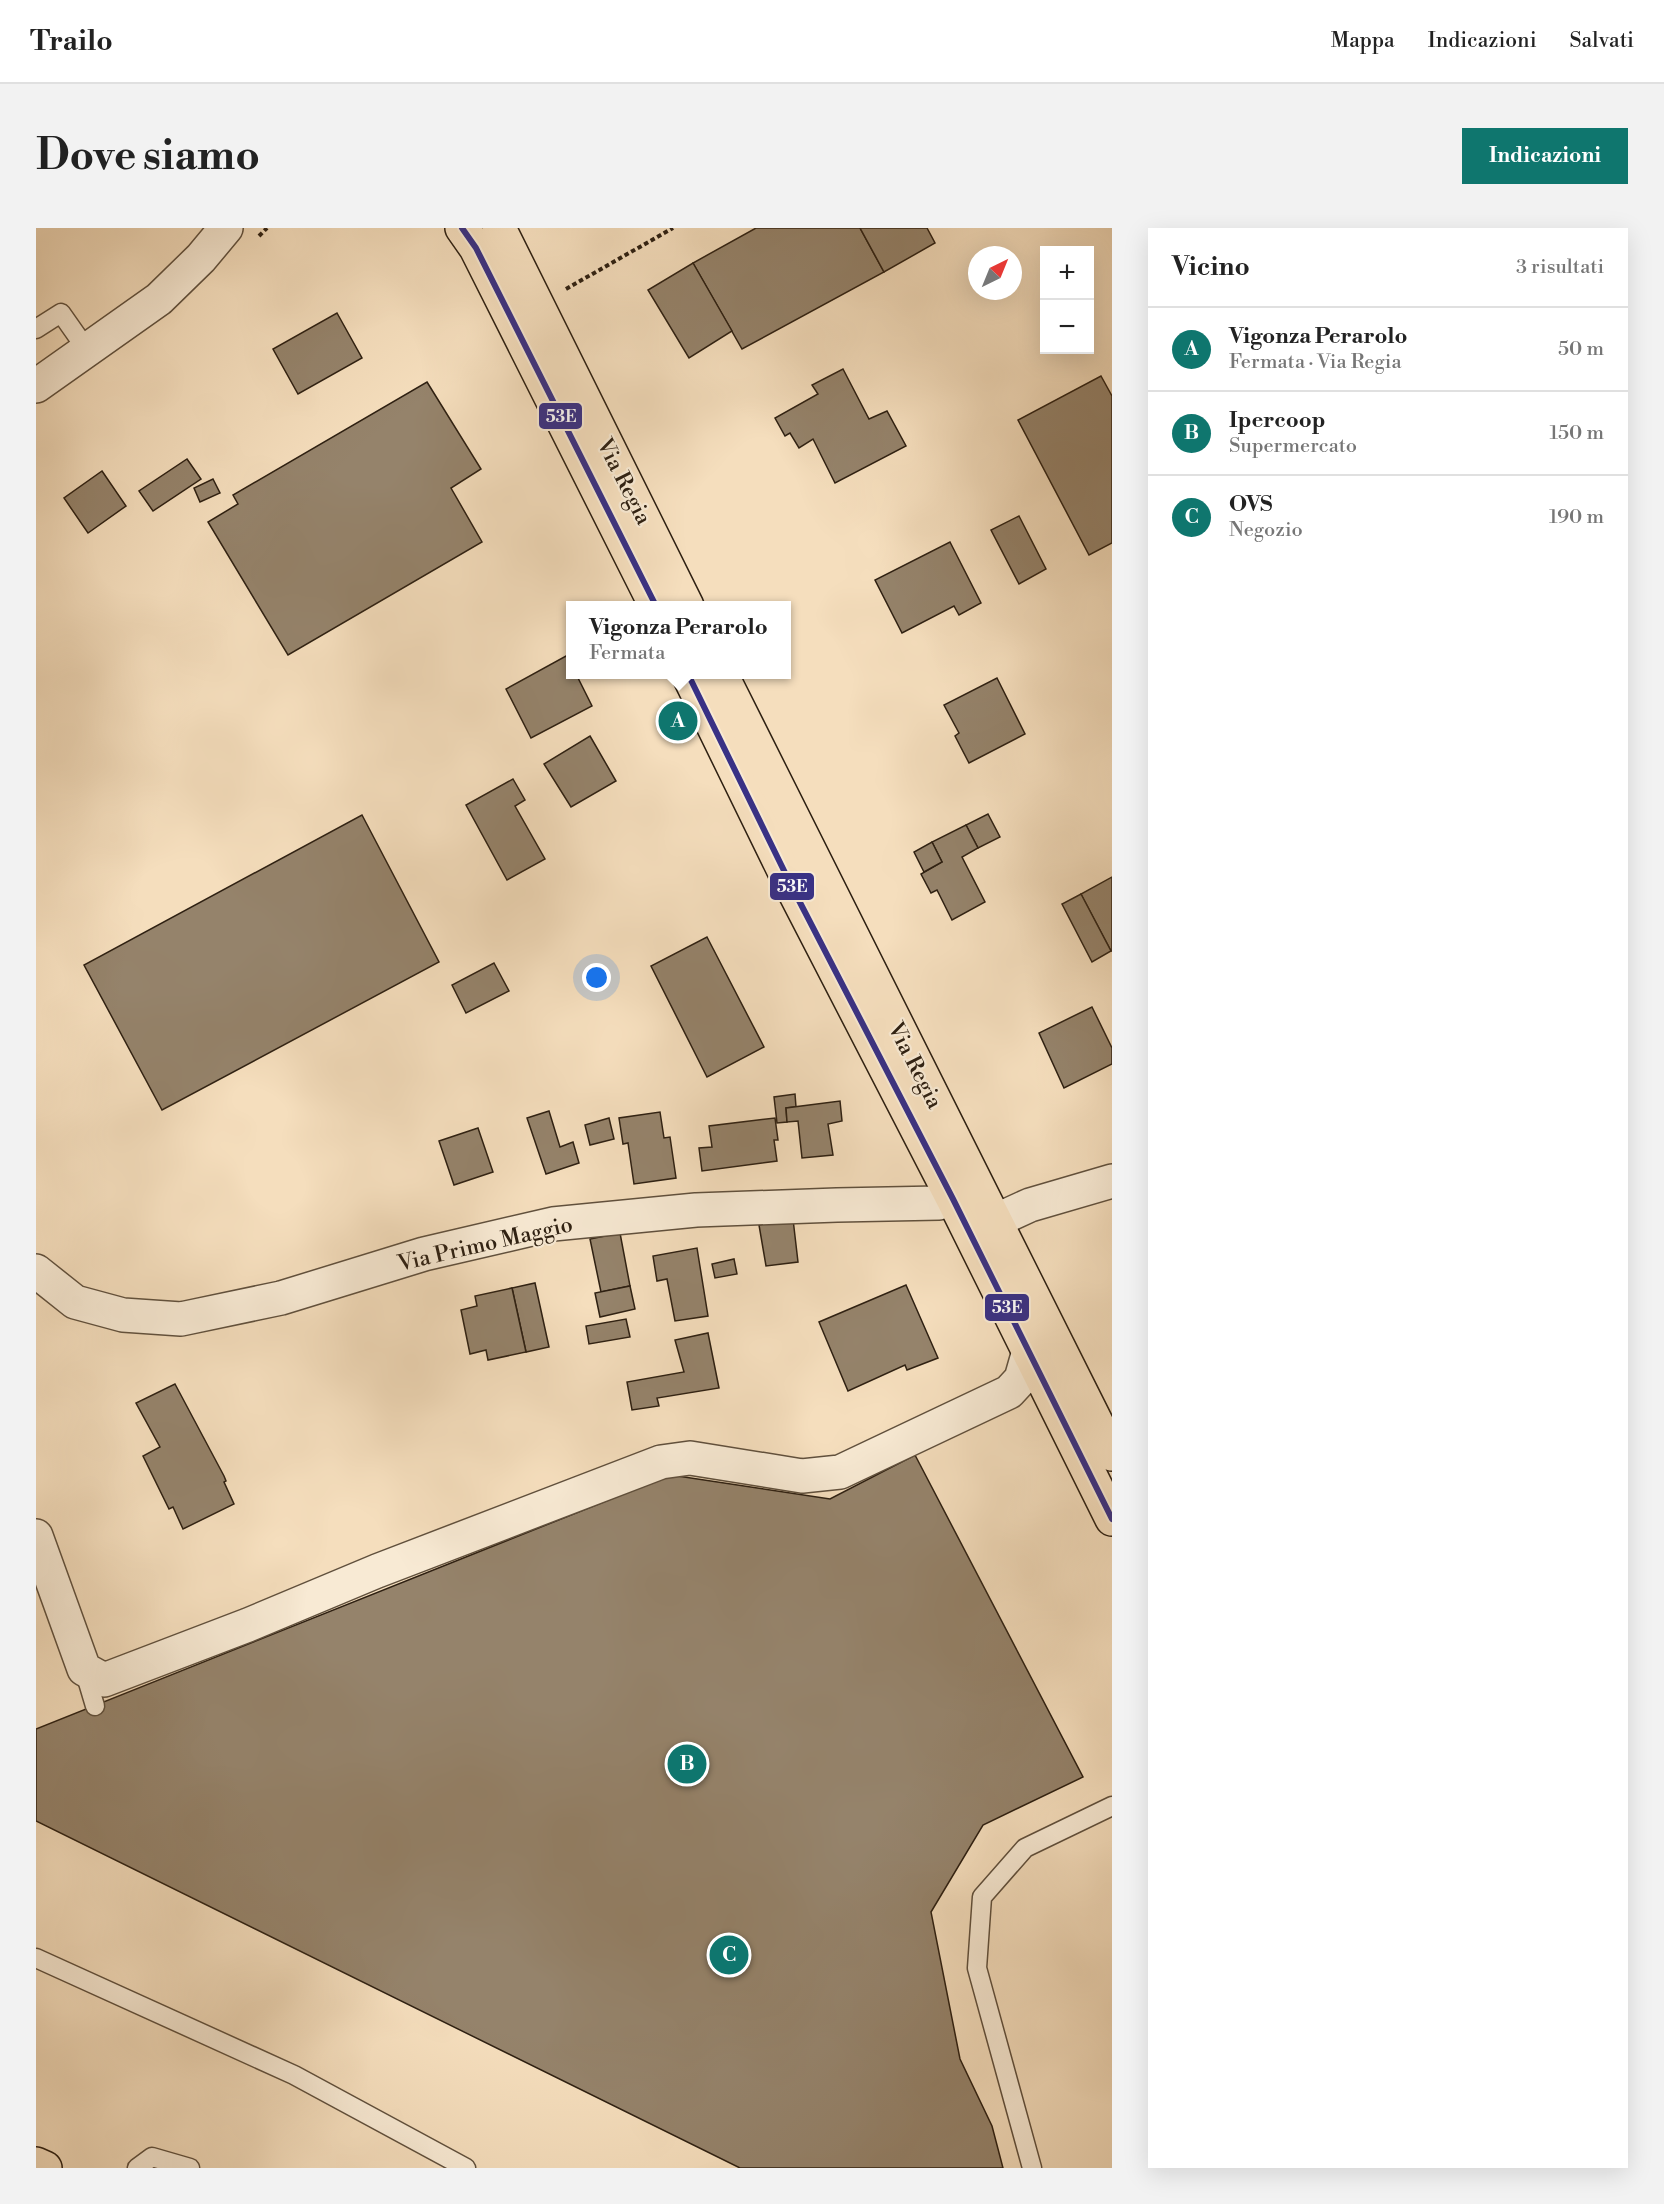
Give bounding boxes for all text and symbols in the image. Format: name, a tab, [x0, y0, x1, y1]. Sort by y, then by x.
text: Trailo	[30, 24, 113, 59]
text: Mappa	[1331, 28, 1395, 54]
text: Indicazioni	[1428, 28, 1537, 54]
text: Salvati	[1570, 28, 1634, 54]
button: Indicazioni	[1462, 128, 1628, 184]
text: Dove siamo	[36, 130, 260, 183]
north arrow	[968, 246, 1022, 300]
map controls	[1040, 246, 1094, 354]
button: +	[1040, 246, 1094, 300]
text: Vicino	[1172, 251, 1250, 283]
text: 3 risultati	[1516, 255, 1604, 280]
button: −	[1040, 300, 1094, 354]
text: Vigonza Perarolo	[1229, 323, 1408, 350]
text: A	[1184, 337, 1199, 362]
text: 50 m	[1558, 337, 1604, 362]
text: Fermata · Via Regia	[1229, 350, 1402, 375]
line badge: 53E	[538, 402, 583, 430]
text: 53E	[546, 407, 576, 427]
text: Ipercoop	[1229, 407, 1326, 434]
text: B	[1184, 421, 1199, 446]
text: 150 m	[1549, 421, 1604, 446]
street label: Via Regia	[590, 433, 657, 530]
text: Supermercato	[1229, 434, 1357, 459]
text: OVS	[1229, 491, 1272, 518]
text: C	[1184, 505, 1199, 530]
text: 190 m	[1549, 505, 1604, 530]
text: Negozio	[1229, 518, 1303, 543]
popup	[566, 601, 791, 679]
text: Vigonza Perarolo	[589, 614, 768, 641]
text: Fermata	[589, 641, 665, 666]
pin: A	[658, 698, 698, 744]
line badge: 53E	[769, 872, 815, 901]
text: 53E	[777, 877, 807, 897]
your location	[582, 963, 611, 992]
street label: Via Regia	[881, 1017, 948, 1114]
street label: Via Primo Maggio	[394, 1211, 575, 1278]
line badge: 53E	[984, 1293, 1030, 1322]
text: 53E	[992, 1298, 1022, 1318]
pin: B	[668, 1742, 706, 1786]
pin: C	[710, 1932, 748, 1978]

